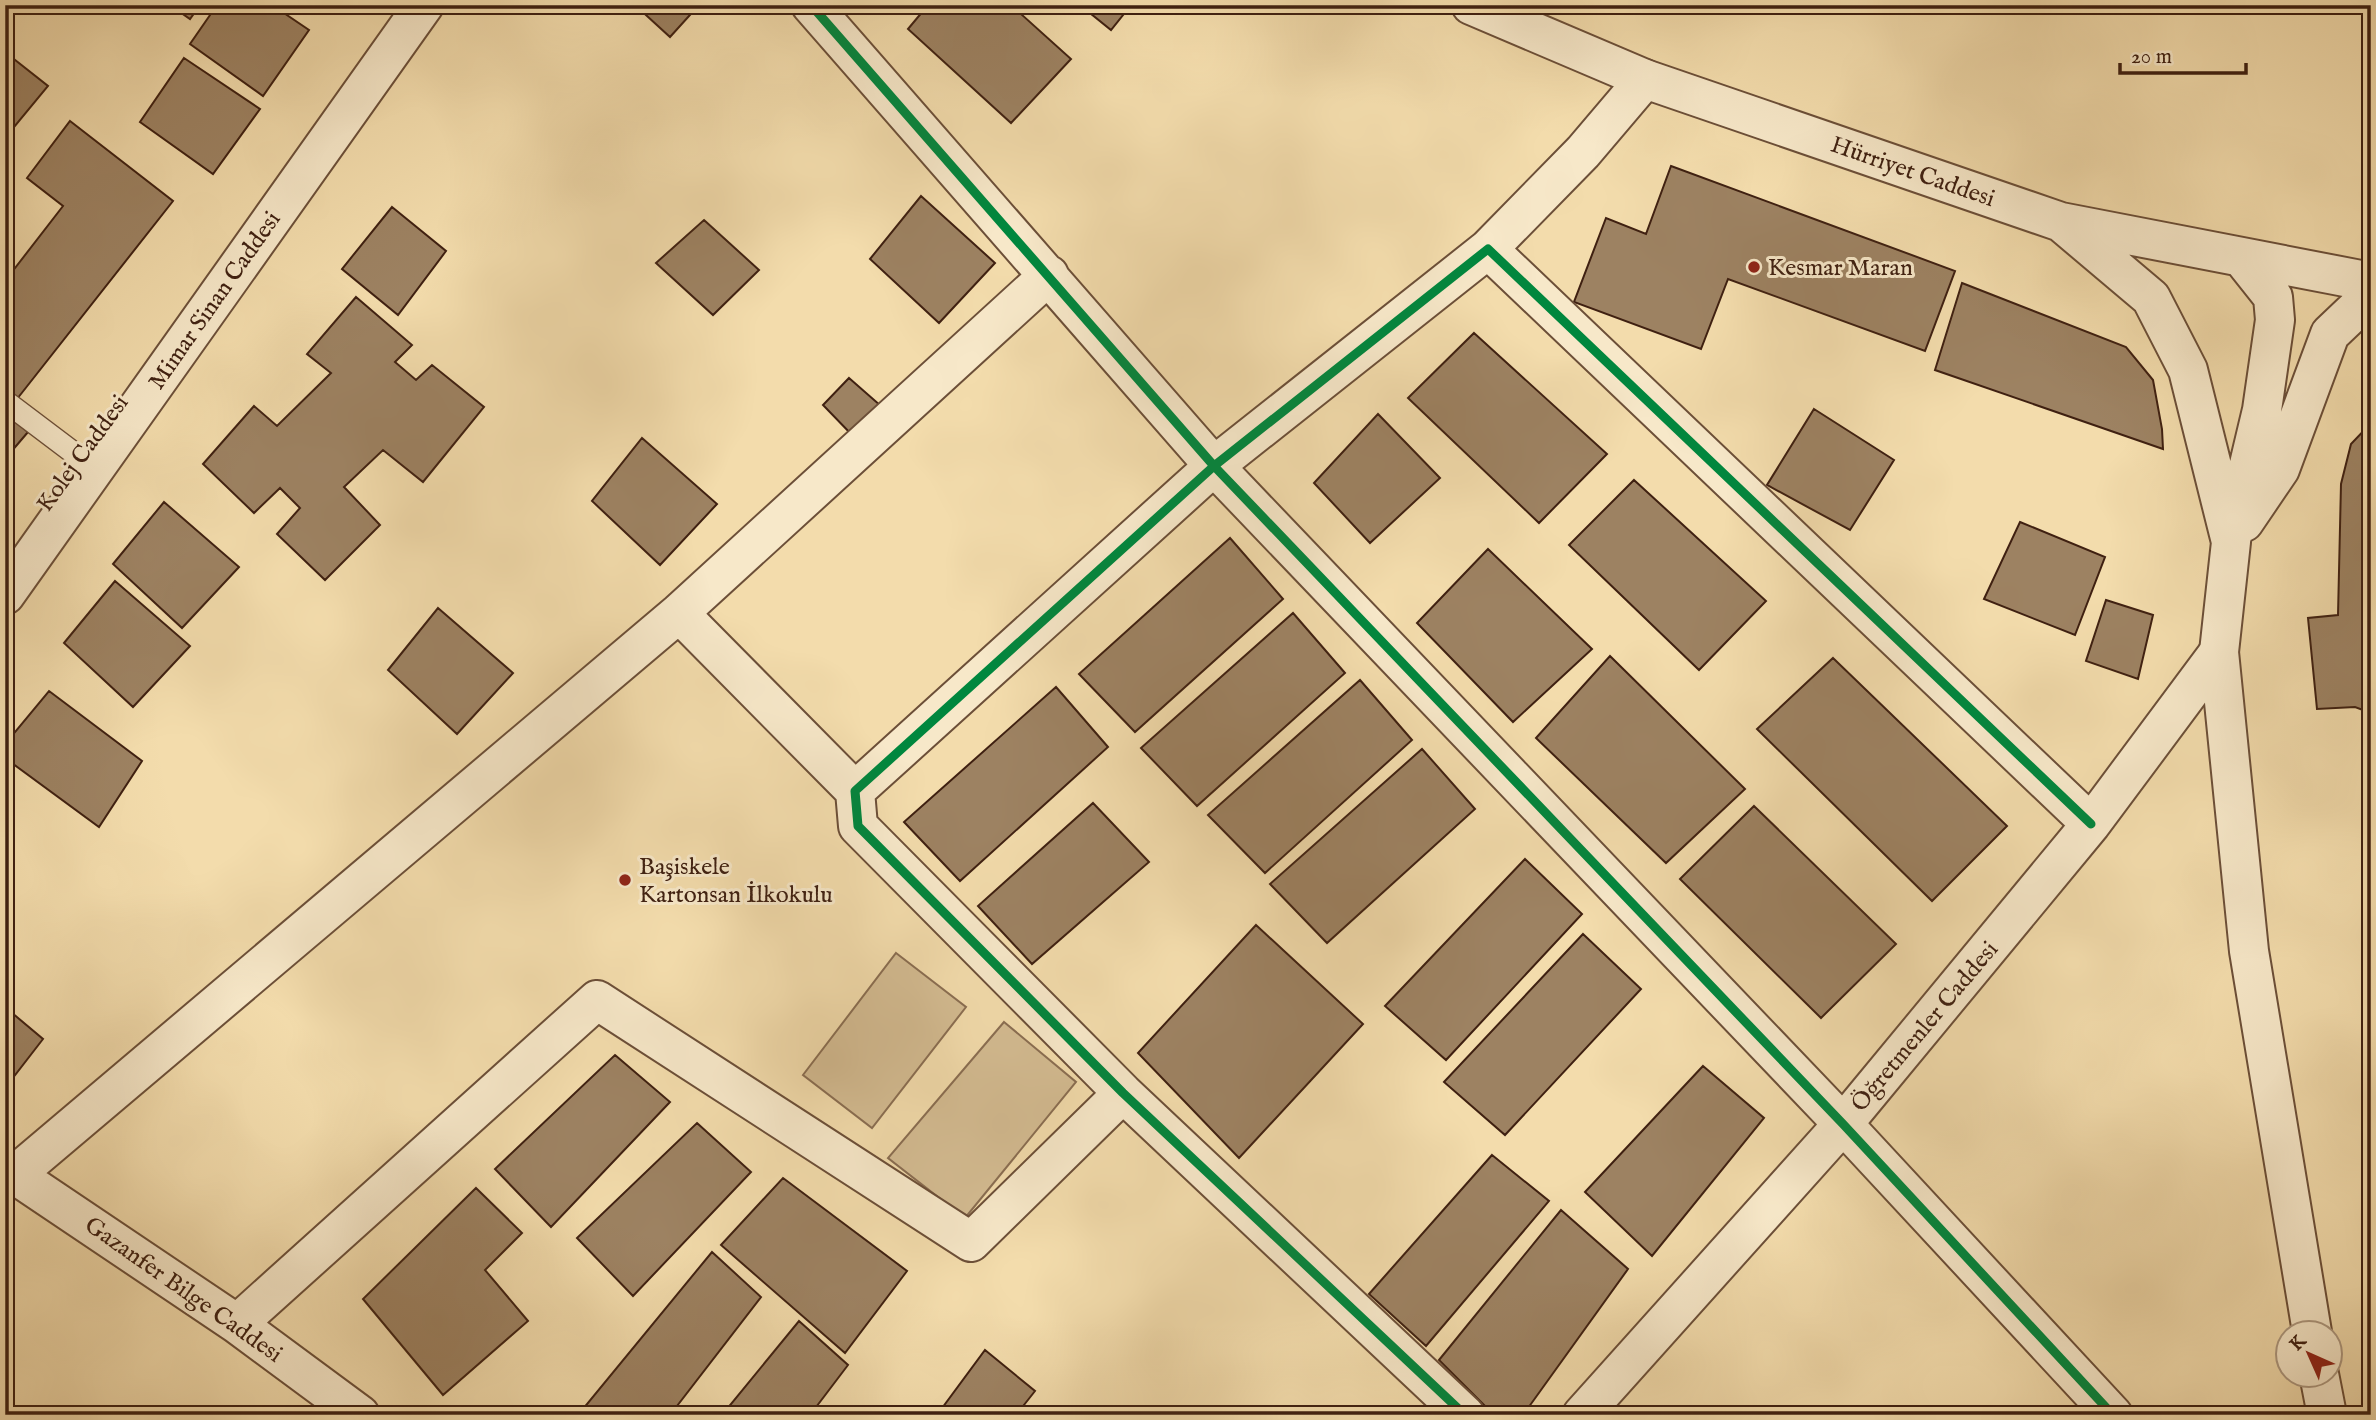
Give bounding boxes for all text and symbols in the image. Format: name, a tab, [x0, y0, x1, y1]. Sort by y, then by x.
scale bar	[2120, 32, 2246, 76]
text: 20 m	[2131, 44, 2172, 71]
street label: Hürriyet Caddesi	[1826, 130, 1999, 215]
street label: Mimar Sinan Caddesi	[142, 206, 288, 396]
place label: Kesmar Maran	[1768, 253, 1913, 284]
marker: Kesmar Maran	[1746, 259, 1762, 275]
street label: Kolej Caddesi	[30, 389, 136, 519]
place label: Başiskele Kartonsan İlkokulu	[639, 852, 833, 911]
marker: Başiskele Kartonsan İlkokulu	[617, 872, 633, 888]
street label: Öğretmenler Caddesi	[1845, 935, 2006, 1119]
street label: Gazanfer Bilge Caddesi	[78, 1210, 288, 1370]
north arrow	[2274, 1318, 2344, 1388]
text: K	[2285, 1329, 2313, 1357]

